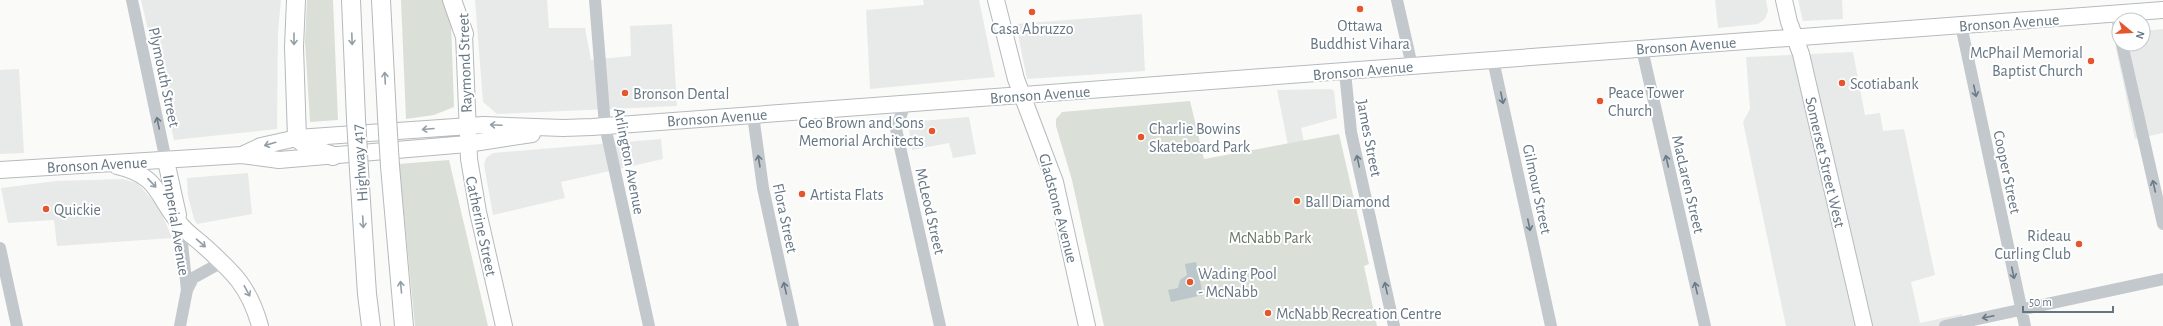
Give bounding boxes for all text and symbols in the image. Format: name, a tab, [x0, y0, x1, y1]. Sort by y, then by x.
marker: Ottawa Buddhist Vihara	[1355, 4, 1365, 14]
marker: Casa Abruzzo	[1027, 7, 1037, 17]
street label: Bronson Avenue	[1958, 12, 2060, 34]
north arrow	[2111, 12, 2151, 52]
street label: Raymond Street	[455, 13, 476, 113]
place label: Ottawa Buddhist Vihara	[1310, 18, 1410, 52]
place label: Casa Abruzzo	[990, 21, 1074, 37]
street label: Plymouth Street	[145, 26, 182, 129]
text: N	[2134, 30, 2146, 40]
one-way arrow	[290, 32, 298, 45]
one-way arrow	[349, 32, 356, 45]
street label: Bronson Avenue	[1635, 35, 1737, 57]
place label: McPhail Memorial Baptist Church	[1970, 45, 2083, 79]
marker: McPhail Memorial Baptist Church	[2086, 56, 2096, 66]
street label: Bronson Avenue	[1312, 59, 1414, 83]
one-way arrow	[381, 72, 388, 85]
place label: Scotiabank	[1850, 76, 1919, 92]
marker: Scotiabank	[1837, 78, 1847, 88]
street label: Bronson Avenue	[989, 84, 1091, 106]
one-way arrow	[1971, 84, 1979, 97]
place label: Peace Tower Church	[1608, 85, 1685, 119]
place label: Bronson Dental	[633, 86, 729, 102]
marker: Bronson Dental	[620, 88, 630, 98]
one-way arrow	[1498, 91, 1506, 104]
street label: Somerset Street West	[1802, 95, 1848, 229]
marker: Peace Tower Church	[1595, 96, 1605, 106]
street label: James Street	[1354, 98, 1384, 178]
street label: Arlington Avenue	[611, 107, 647, 216]
street label: Bronson Avenue	[666, 107, 768, 129]
place label: Geo Brown and Sons Memorial Architects	[798, 115, 924, 149]
one-way arrow	[154, 117, 162, 130]
place label: Charlie Bowins Skateboard Park	[1149, 121, 1251, 155]
one-way arrow	[490, 122, 503, 129]
street label: Highway 417	[349, 123, 372, 202]
one-way arrow	[422, 125, 435, 132]
marker: Geo Brown and Sons Memorial Architects	[927, 126, 937, 136]
street label: Cooper Street	[1990, 129, 2024, 215]
marker: Charlie Bowins Skateboard Park	[1136, 132, 1146, 142]
street label: MacLaren Street	[1669, 133, 1707, 235]
one-way arrow	[264, 140, 277, 148]
street label: Gilmour Street	[1520, 143, 1554, 236]
street label: Gladstone Avenue	[1036, 152, 1080, 265]
street label: Bronson Avenue	[46, 154, 148, 176]
one-way arrow	[755, 155, 763, 168]
one-way arrow	[1353, 155, 1361, 168]
one-way arrow	[1663, 155, 1670, 168]
street label: McLeod Street	[912, 166, 948, 256]
street label: Imperial Avenue	[160, 173, 192, 277]
street label: Catherine Street	[463, 175, 499, 278]
one-way arrow	[147, 178, 156, 188]
one-way arrow	[2150, 180, 2158, 193]
street label: Flora Street	[770, 182, 800, 255]
place label: Artista Flats	[810, 187, 884, 203]
marker: Artista Flats	[797, 189, 807, 199]
place label: Ball Diamond	[1305, 194, 1390, 210]
marker: Ball Diamond	[1292, 196, 1302, 206]
place label: Quickie	[54, 202, 101, 219]
marker: Quickie	[41, 204, 51, 214]
one-way arrow	[359, 216, 366, 229]
one-way arrow	[1526, 218, 1534, 231]
place label: Rideau Curling Club	[1995, 228, 2071, 262]
park label: McNabb Park	[1229, 230, 1312, 246]
one-way arrow	[196, 239, 206, 248]
marker: Rideau Curling Club	[2074, 239, 2084, 249]
place label: Wading Pool - McNabb	[1198, 266, 1277, 300]
one-way arrow	[2010, 266, 2018, 279]
marker: Wading Pool - McNabb	[1185, 277, 1195, 287]
one-way arrow	[397, 281, 404, 294]
one-way arrow	[780, 282, 788, 295]
one-way arrow	[1381, 282, 1389, 295]
one-way arrow	[1692, 282, 1700, 295]
one-way arrow	[243, 285, 251, 297]
scale bar	[2023, 288, 2113, 314]
text: 50 m	[2029, 296, 2052, 308]
place label: McNabb Recreation Centre	[1276, 306, 1442, 322]
marker: McNabb Recreation Centre	[1263, 308, 1273, 318]
one-way arrow	[1982, 313, 1995, 321]

